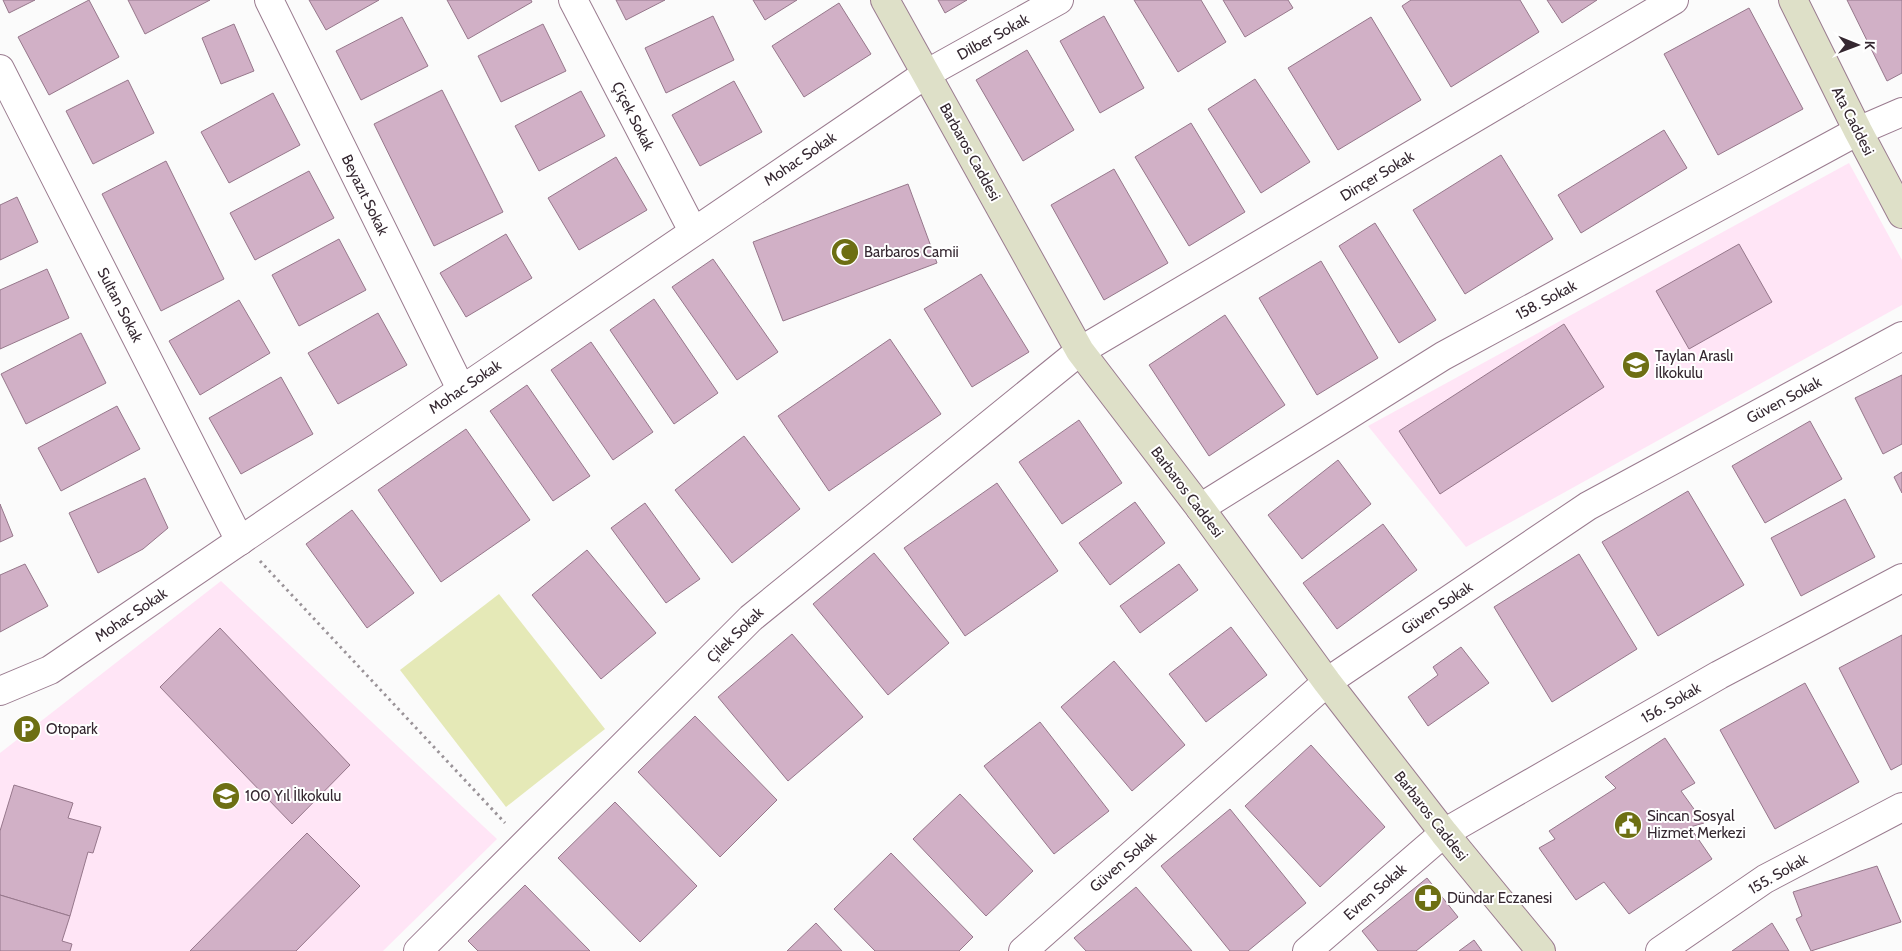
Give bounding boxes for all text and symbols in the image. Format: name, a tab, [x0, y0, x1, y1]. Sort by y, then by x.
street label: Dilber Sokak	[954, 10, 1032, 64]
north arrow	[1832, 20, 1882, 70]
text: K	[1861, 41, 1879, 50]
street label: Çiçek Sokak	[608, 79, 658, 154]
street label: Ata Caddesi	[1828, 84, 1878, 158]
street label: Barbaros Caddesi	[936, 100, 1004, 204]
street label: Mohac Sokak	[760, 128, 840, 190]
street label: Dinçer Sokak	[1337, 147, 1417, 205]
street label: Beyazıt Sokak	[338, 152, 392, 239]
mosque icon: Barbaros Camii	[830, 237, 860, 267]
place label: Barbaros Camii	[864, 243, 959, 261]
street label: Sultan Sokak	[93, 265, 147, 346]
street label: 158. Sokak	[1513, 276, 1580, 323]
place label: Taylan Araslı İlkokulu	[1655, 347, 1733, 382]
school or university icon: Taylan Araslı İlkokulu	[1621, 350, 1651, 380]
street label: Mohac Sokak	[425, 356, 505, 418]
street label: Güven Sokak	[1744, 373, 1825, 427]
street label: Barbaros Caddesi	[1147, 443, 1227, 541]
street label: Güven Sokak	[1398, 577, 1476, 638]
street label: Mohac Sokak	[91, 584, 171, 646]
street label: Çilek Sokak	[703, 603, 767, 666]
street label: 156. Sokak	[1638, 679, 1704, 727]
parking icon: Otopark	[12, 714, 42, 744]
place label: Otopark	[46, 720, 98, 738]
street label: Barbaros Caddesi	[1390, 768, 1472, 864]
school or university icon: 100 Yıl İlkokulu	[211, 781, 241, 811]
place label: 100 Yıl İlkokulu	[245, 786, 341, 805]
place label: Sincan Sosyal Hizmet Merkezi	[1647, 807, 1746, 842]
public building icon: Sincan Sosyal Hizmet Merkezi	[1613, 810, 1643, 840]
street label: Güven Sokak	[1086, 828, 1160, 896]
street label: 155. Sokak	[1745, 850, 1811, 898]
street label: Evren Sokak	[1340, 860, 1410, 924]
pharmacy icon: Dündar Eczanesi	[1413, 883, 1443, 913]
place label: Dündar Eczanesi	[1447, 889, 1552, 907]

